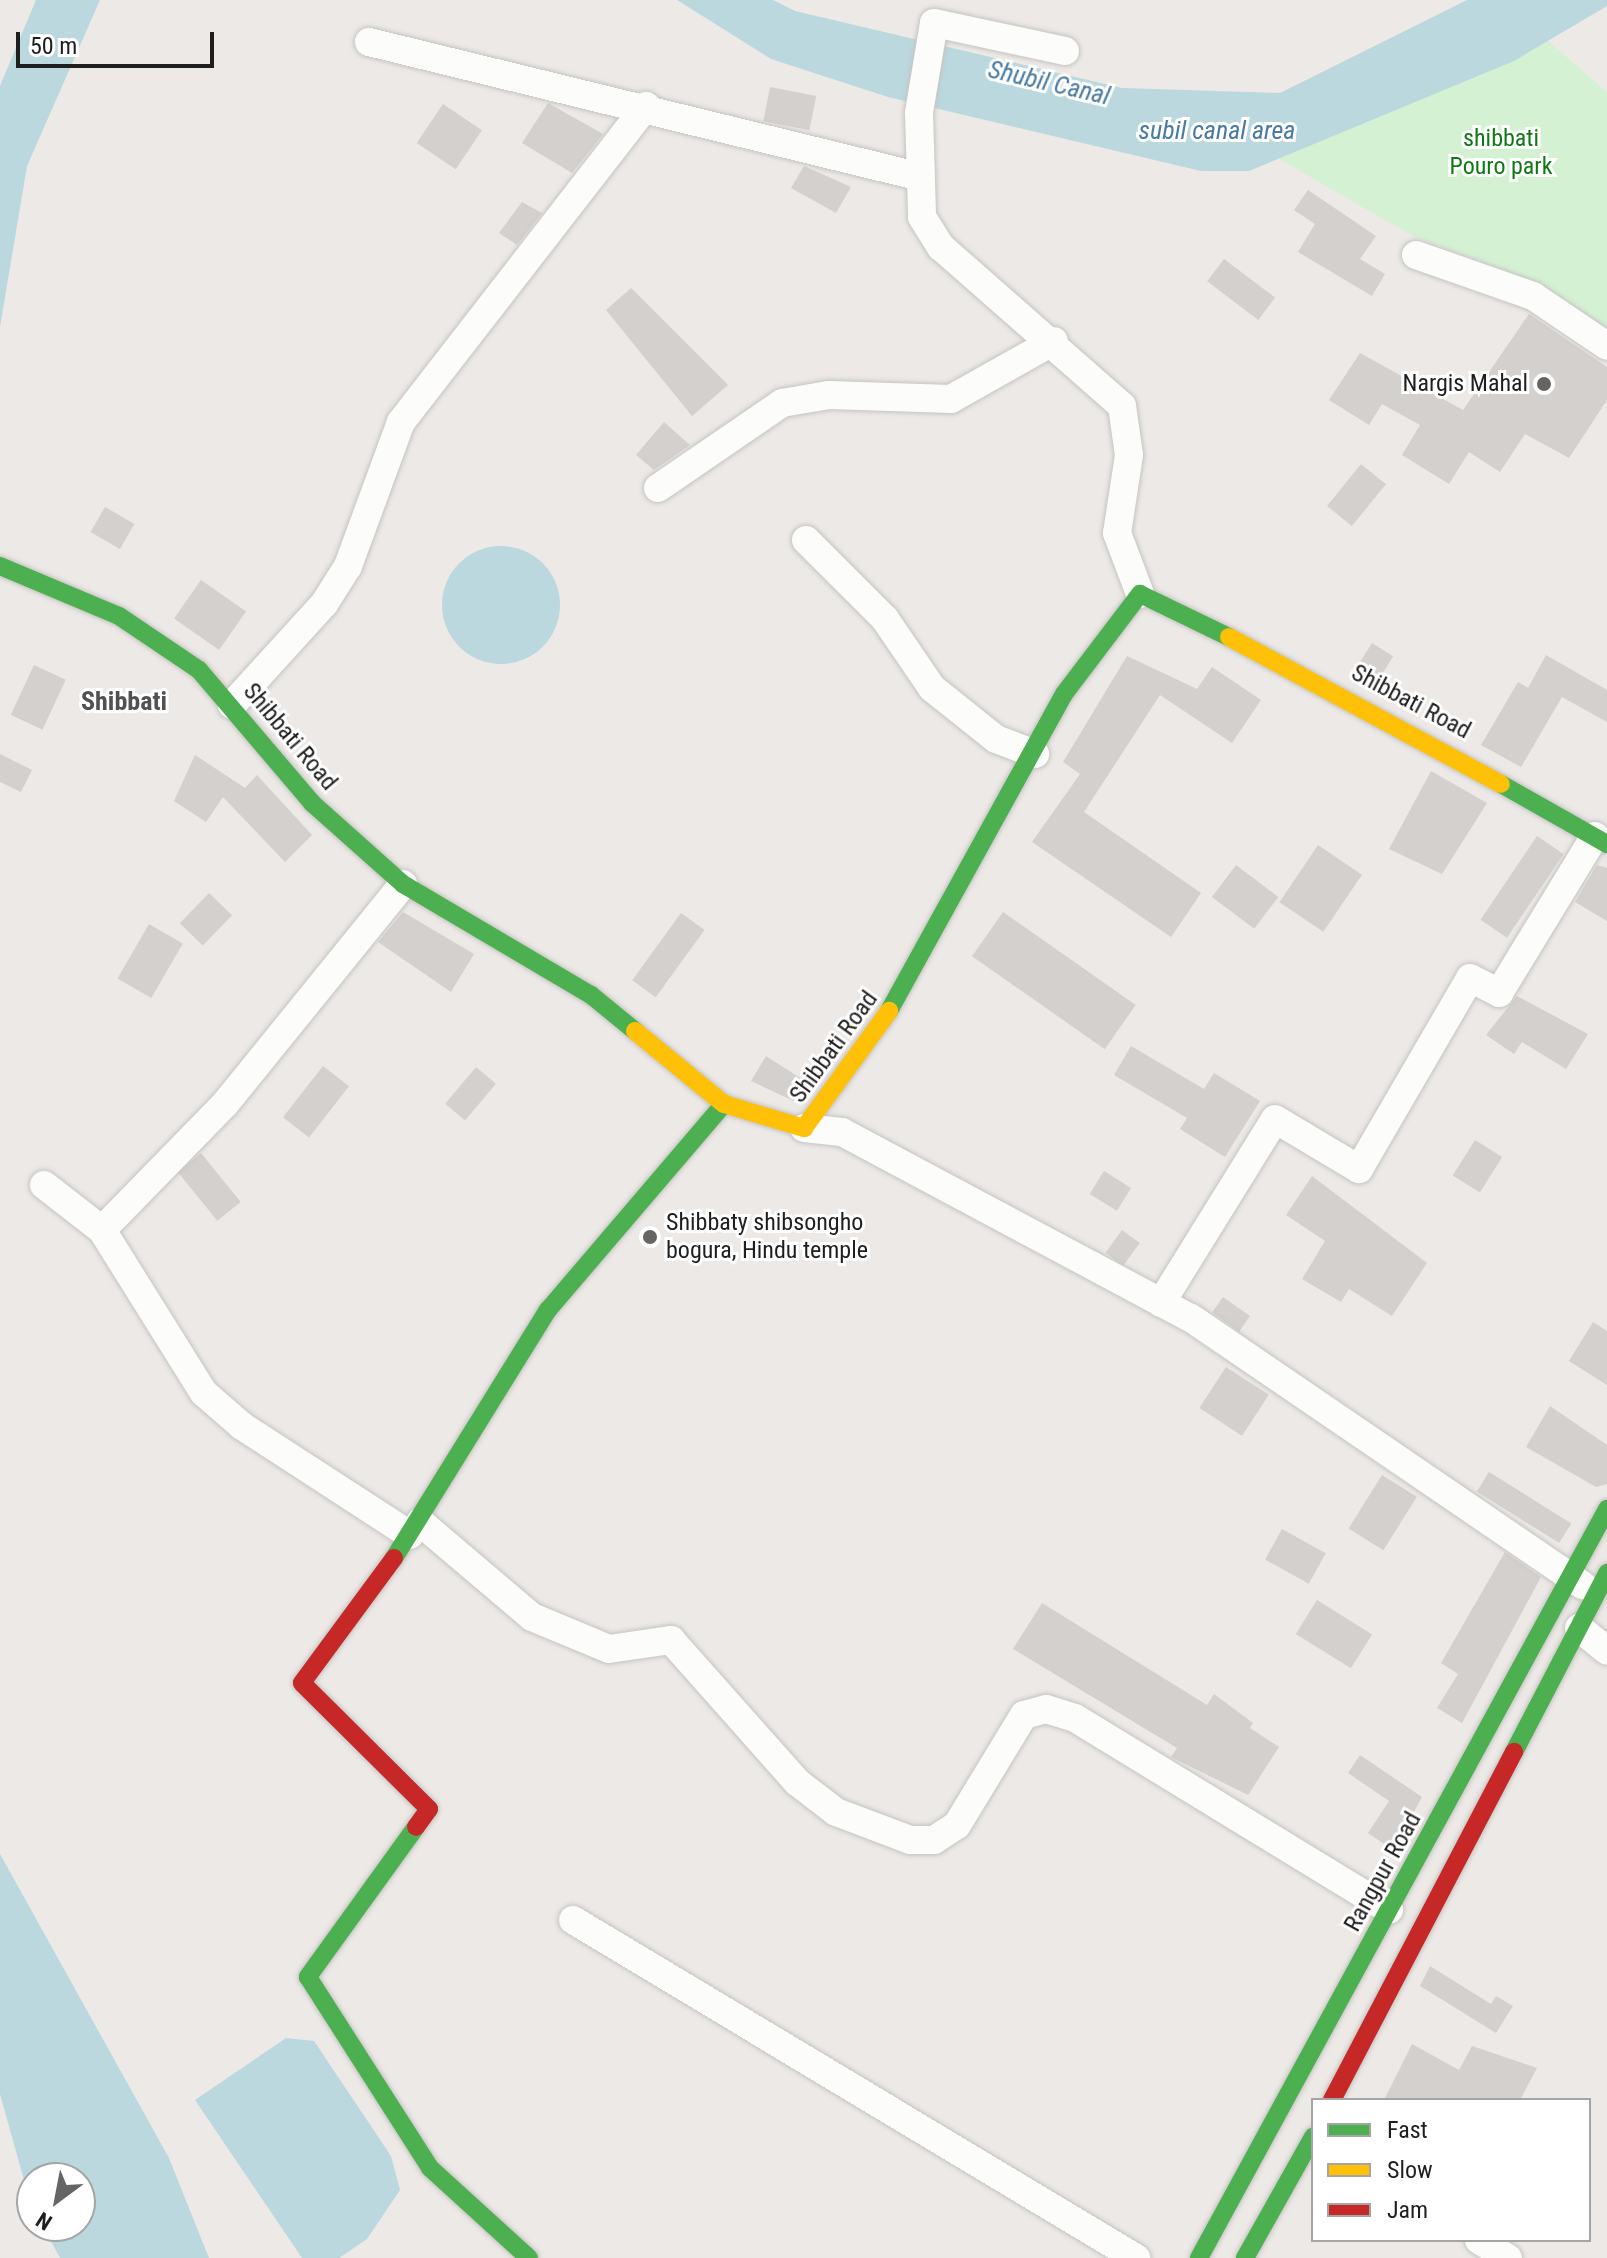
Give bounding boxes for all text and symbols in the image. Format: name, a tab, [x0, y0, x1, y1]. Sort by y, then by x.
scale bar	[20, 16, 218, 66]
text: 50 m	[30, 32, 77, 60]
water label: Shubil Canal	[985, 54, 1113, 112]
water label: subil canal area	[1139, 115, 1295, 147]
park label: shibbati Pouro park	[1450, 125, 1552, 181]
place label: Nargis Mahal	[1403, 370, 1528, 398]
marker: Nargis Mahal	[1535, 375, 1553, 393]
street label: Shibbati Road	[1346, 659, 1476, 745]
street label: Shibbati Road	[237, 678, 343, 796]
district label: Shibbati	[81, 686, 167, 718]
street label: Shibbati Road	[784, 986, 884, 1108]
place label: Shibbaty shibsongho bogura, Hindu temple	[666, 1209, 868, 1265]
marker: Shibbaty shibsongho bogura, Hindu temple	[641, 1228, 659, 1246]
street label: Rangpur Road	[1338, 1807, 1428, 1937]
legend	[1311, 2098, 1591, 2242]
text: Fast	[1387, 2116, 1428, 2144]
text: Slow	[1387, 2156, 1433, 2184]
north arrow	[16, 2162, 96, 2242]
text: Jam	[1387, 2196, 1428, 2224]
text: N	[32, 2207, 56, 2235]

